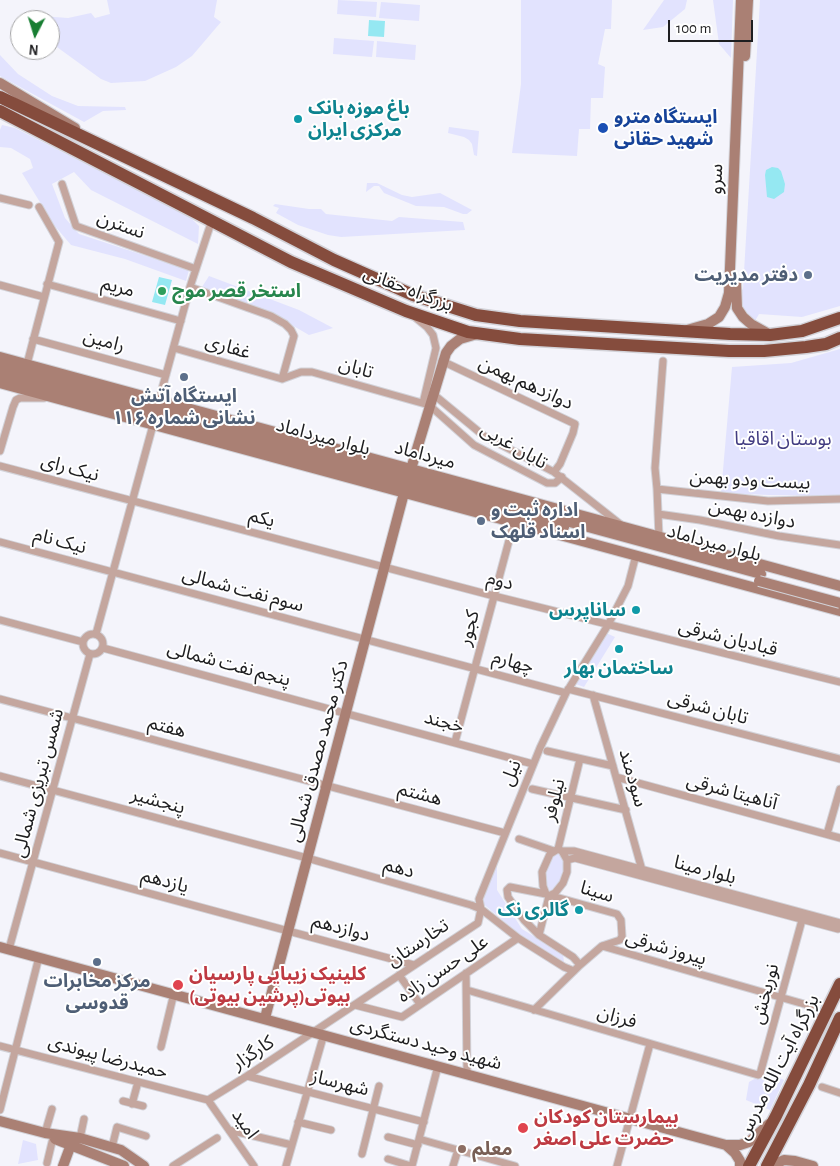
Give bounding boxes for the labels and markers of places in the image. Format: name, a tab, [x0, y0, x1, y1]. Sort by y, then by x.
place label: باغ موزه بانک مرکزی ایران	[308, 97, 410, 141]
place label: ایستگاه مترو شهید حقانی	[614, 106, 717, 150]
marker: باغ موزه بانک مرکزی ایران	[292, 113, 304, 125]
marker: ایستگاه مترو شهید حقانی	[596, 121, 610, 135]
place label: دفتر مدیریت	[694, 264, 798, 286]
marker: دفتر مدیریت	[802, 269, 814, 281]
place label: استخر قصر موج	[172, 280, 301, 302]
marker: استخر قصر موج	[156, 285, 168, 297]
marker: ایستگاه آتش نشانی شماره ۱۱۶	[178, 371, 190, 383]
place label: ایستگاه آتش نشانی شماره ۱۱۶	[113, 385, 255, 429]
place label: اداره ثبت و اسناد قلهک	[491, 499, 585, 543]
marker: اداره ثبت و اسناد قلهک	[475, 515, 487, 527]
place label: ساناپرس	[549, 599, 626, 621]
marker: ساناپرس	[630, 604, 642, 616]
marker: ساختمان بهار	[613, 643, 625, 655]
place label: ساختمان بهار	[564, 657, 674, 679]
place label: گالری نک	[498, 899, 569, 921]
marker: گالری نک	[573, 904, 585, 916]
marker: مرکز مخابرات قدوسی	[91, 956, 103, 968]
place label: کلینیک زیبایی پارسیان بیوتی(پرشین بیوتی)	[189, 963, 366, 1007]
place label: مرکز مخابرات قدوسی	[43, 970, 151, 1014]
marker: کلینیک زیبایی پارسیان بیوتی(پرشین بیوتی)	[171, 978, 185, 992]
place label: بیمارستان کودکان حضرت علی اصغر	[534, 1106, 679, 1150]
marker: بیمارستان کودکان حضرت علی اصغر	[516, 1121, 530, 1135]
place label: معلم	[472, 1138, 513, 1160]
marker: معلم	[456, 1143, 468, 1155]

